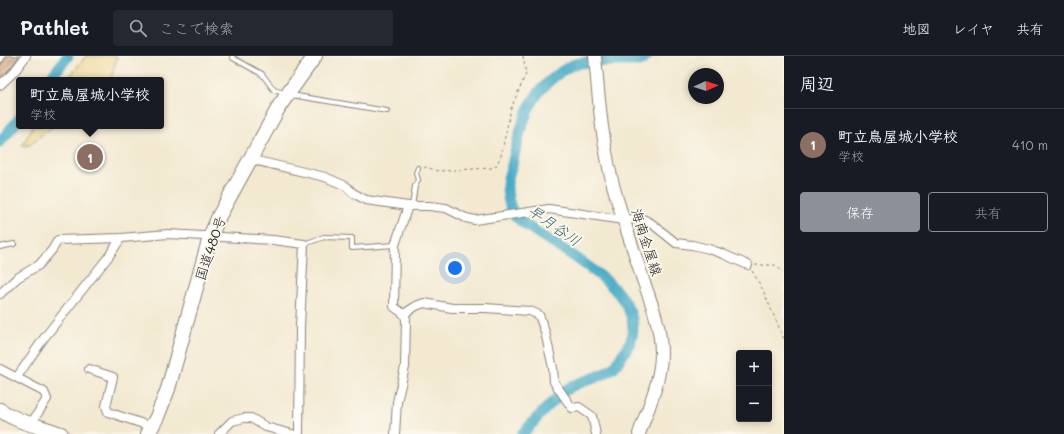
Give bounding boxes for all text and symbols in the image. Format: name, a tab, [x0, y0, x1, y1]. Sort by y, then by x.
search box	[113, 10, 393, 46]
text: Pathlet	[20, 15, 89, 40]
icon: search	[127, 17, 149, 39]
text: ここで検索	[159, 18, 234, 38]
text: 地図	[903, 19, 931, 38]
text: レイヤ	[953, 19, 994, 38]
text: 共有	[1016, 19, 1044, 38]
north arrow	[688, 68, 724, 104]
text: 周辺	[800, 72, 834, 94]
popup	[16, 77, 164, 129]
text: 町立鳥屋城小学校	[30, 84, 150, 104]
text: 学校	[30, 105, 56, 122]
text: 町立鳥屋城小学校	[838, 126, 958, 146]
text: 1	[810, 136, 816, 153]
text: 410 m	[1012, 136, 1048, 153]
pin: 1	[77, 142, 103, 172]
text: 学校	[838, 147, 864, 164]
button: 保存	[800, 192, 920, 232]
button: 共有	[928, 192, 1048, 232]
water label: 早月谷川	[525, 200, 585, 250]
street label: 海南金屋線	[627, 206, 667, 278]
street label: 国道480号	[190, 213, 230, 283]
your location	[445, 258, 465, 278]
map controls	[736, 350, 772, 422]
button: +	[736, 350, 772, 386]
button: −	[736, 386, 772, 422]

